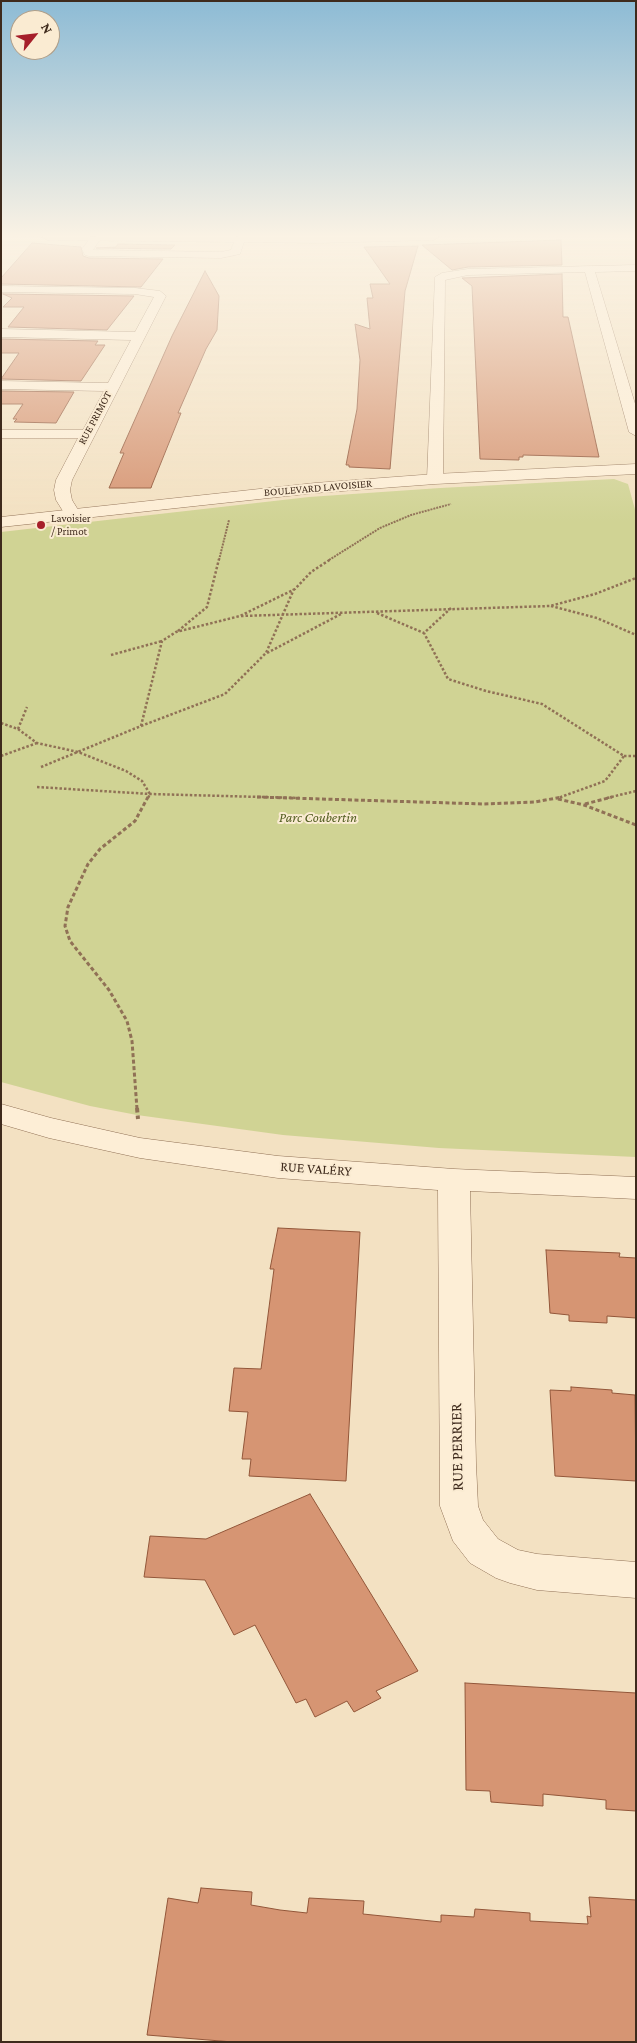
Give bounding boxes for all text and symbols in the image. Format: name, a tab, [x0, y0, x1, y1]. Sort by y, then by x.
north arrow	[10, 10, 60, 60]
text: N	[38, 20, 57, 36]
street label: RUE PRIMOT	[75, 389, 115, 447]
street label: BOULEVARD LAVOISIER	[263, 477, 373, 499]
place label: Lavoisier / Primot	[51, 512, 91, 538]
marker: Lavoisier / Primot	[35, 519, 47, 531]
park label: Parc Coubertin	[279, 810, 357, 826]
street label: RUE VALÉRY	[280, 1158, 352, 1180]
street label: RUE PERRIER	[447, 1403, 467, 1491]

